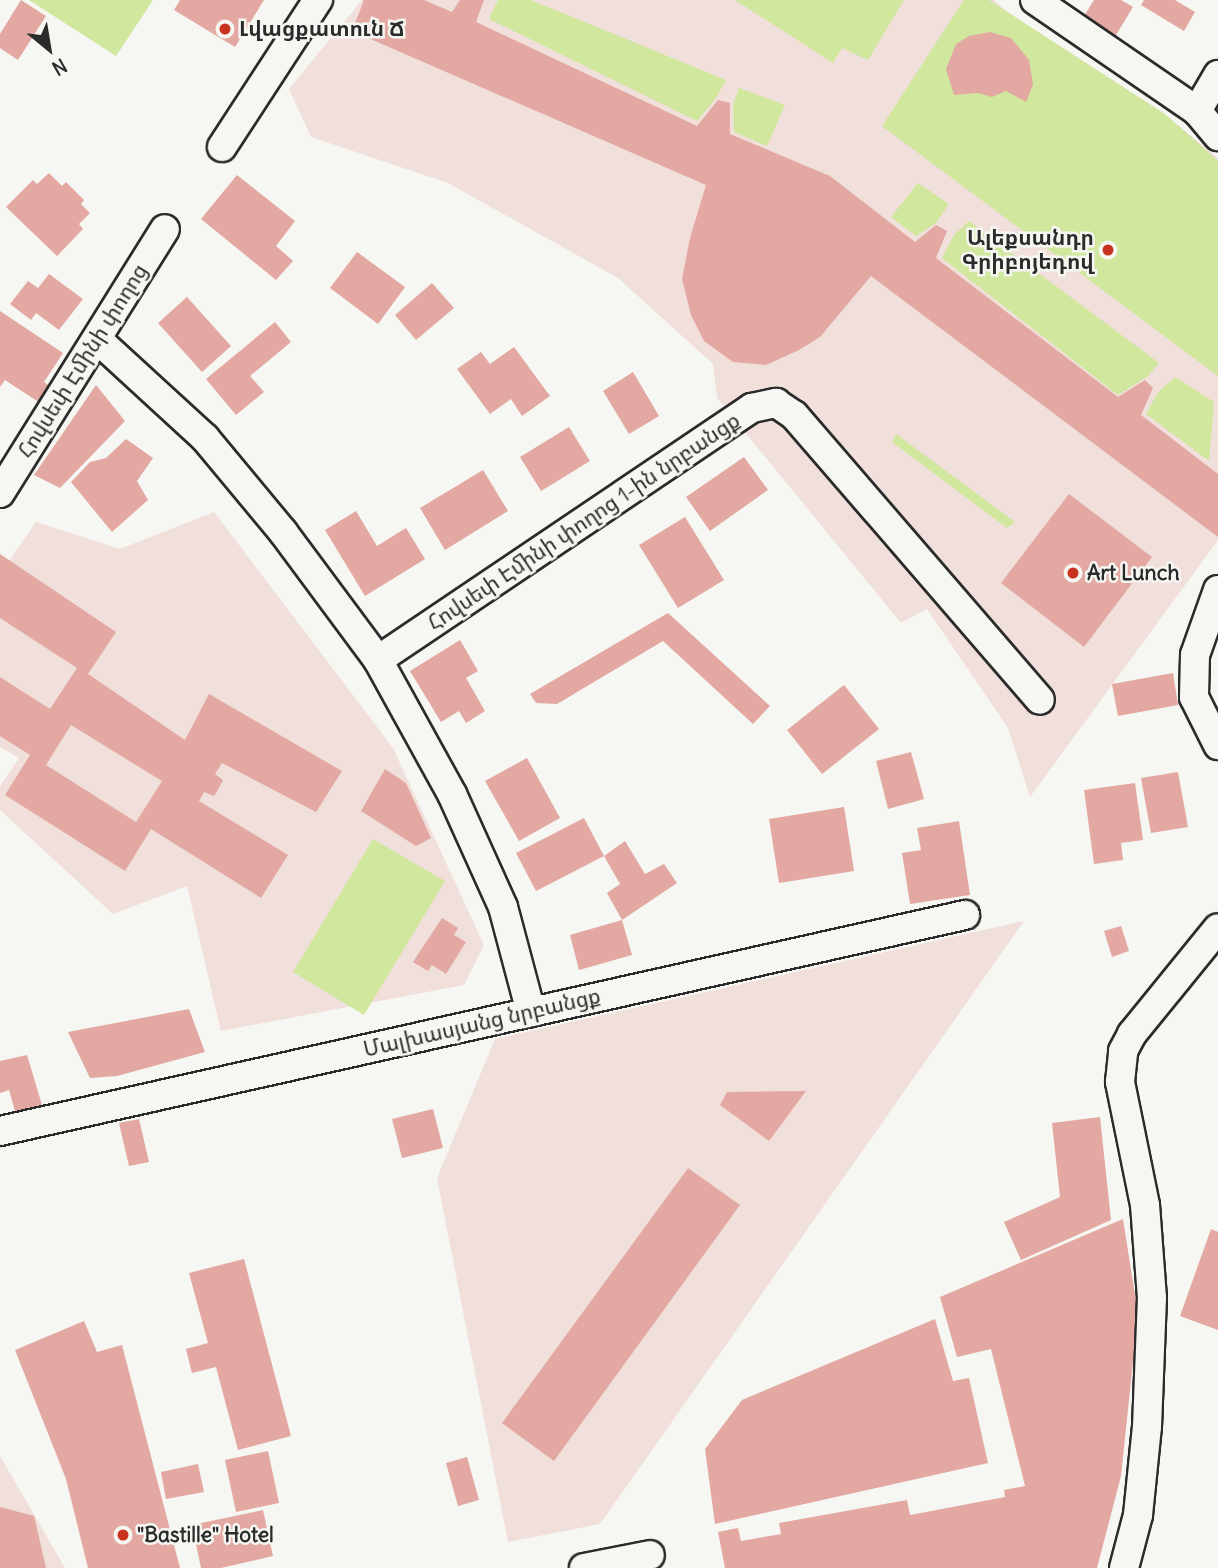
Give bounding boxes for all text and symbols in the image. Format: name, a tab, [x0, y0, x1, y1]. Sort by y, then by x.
north arrow	[14, 14, 84, 84]
place label: Լվացքատուն Ճ	[239, 16, 404, 42]
marker: Լվացքատուն Ճ	[217, 21, 233, 37]
text: N	[48, 54, 71, 81]
place label: Ալեքսանդր Գրիբոյեդով	[962, 225, 1094, 275]
marker: Ալեքսանդր Գրիբոյեդով	[1100, 242, 1116, 258]
street label: Հովսեփ Էմինի փողոց	[13, 259, 153, 463]
street label: Հովսեփ Էմինի փողոց 1-ին նրբանցք	[423, 408, 745, 636]
place label: Art Lunch	[1087, 560, 1180, 586]
marker: Art Lunch	[1065, 565, 1081, 581]
street label: Մալխասյանց նրբանցք	[361, 983, 603, 1063]
place label: "Bastille" Hotel	[137, 1522, 274, 1548]
marker: "Bastille" Hotel	[115, 1527, 131, 1543]

